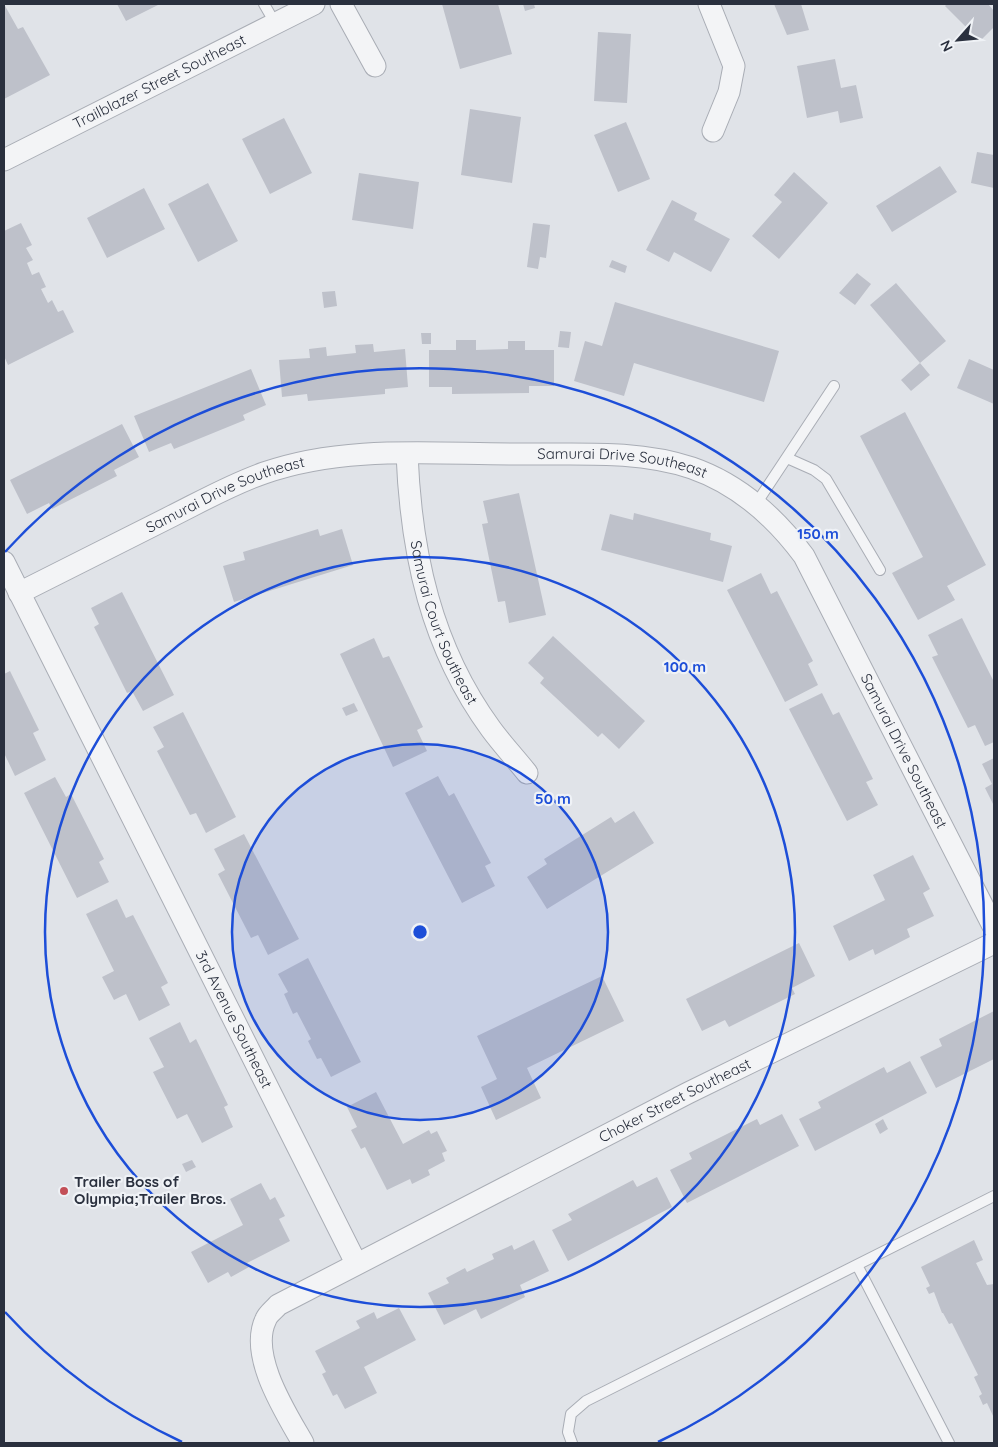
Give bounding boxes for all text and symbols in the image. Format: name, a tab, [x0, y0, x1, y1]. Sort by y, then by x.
north arrow	[933, 15, 983, 65]
street label: Trailblazer Street Southeast	[70, 30, 249, 133]
text: N	[936, 37, 957, 55]
street label: Samurai Drive Southeast	[537, 444, 710, 482]
street label: Samurai Drive Southeast	[142, 452, 306, 537]
text: 150 m	[797, 524, 839, 543]
street label: Samurai Court Southeast	[407, 539, 482, 708]
text: 100 m	[664, 657, 706, 676]
street label: Samurai Drive Southeast	[857, 670, 952, 832]
text: 50 m	[535, 789, 571, 808]
centre of rings	[411, 923, 429, 941]
street label: 3rd Avenue Southeast	[192, 947, 277, 1091]
street label: Choker Street Southeast	[595, 1054, 754, 1147]
place label: Trailer Boss of Olympia;Trailer Bros.	[74, 1172, 226, 1208]
marker: Trailer Boss of Olympia;Trailer Bros.	[58, 1185, 70, 1197]

